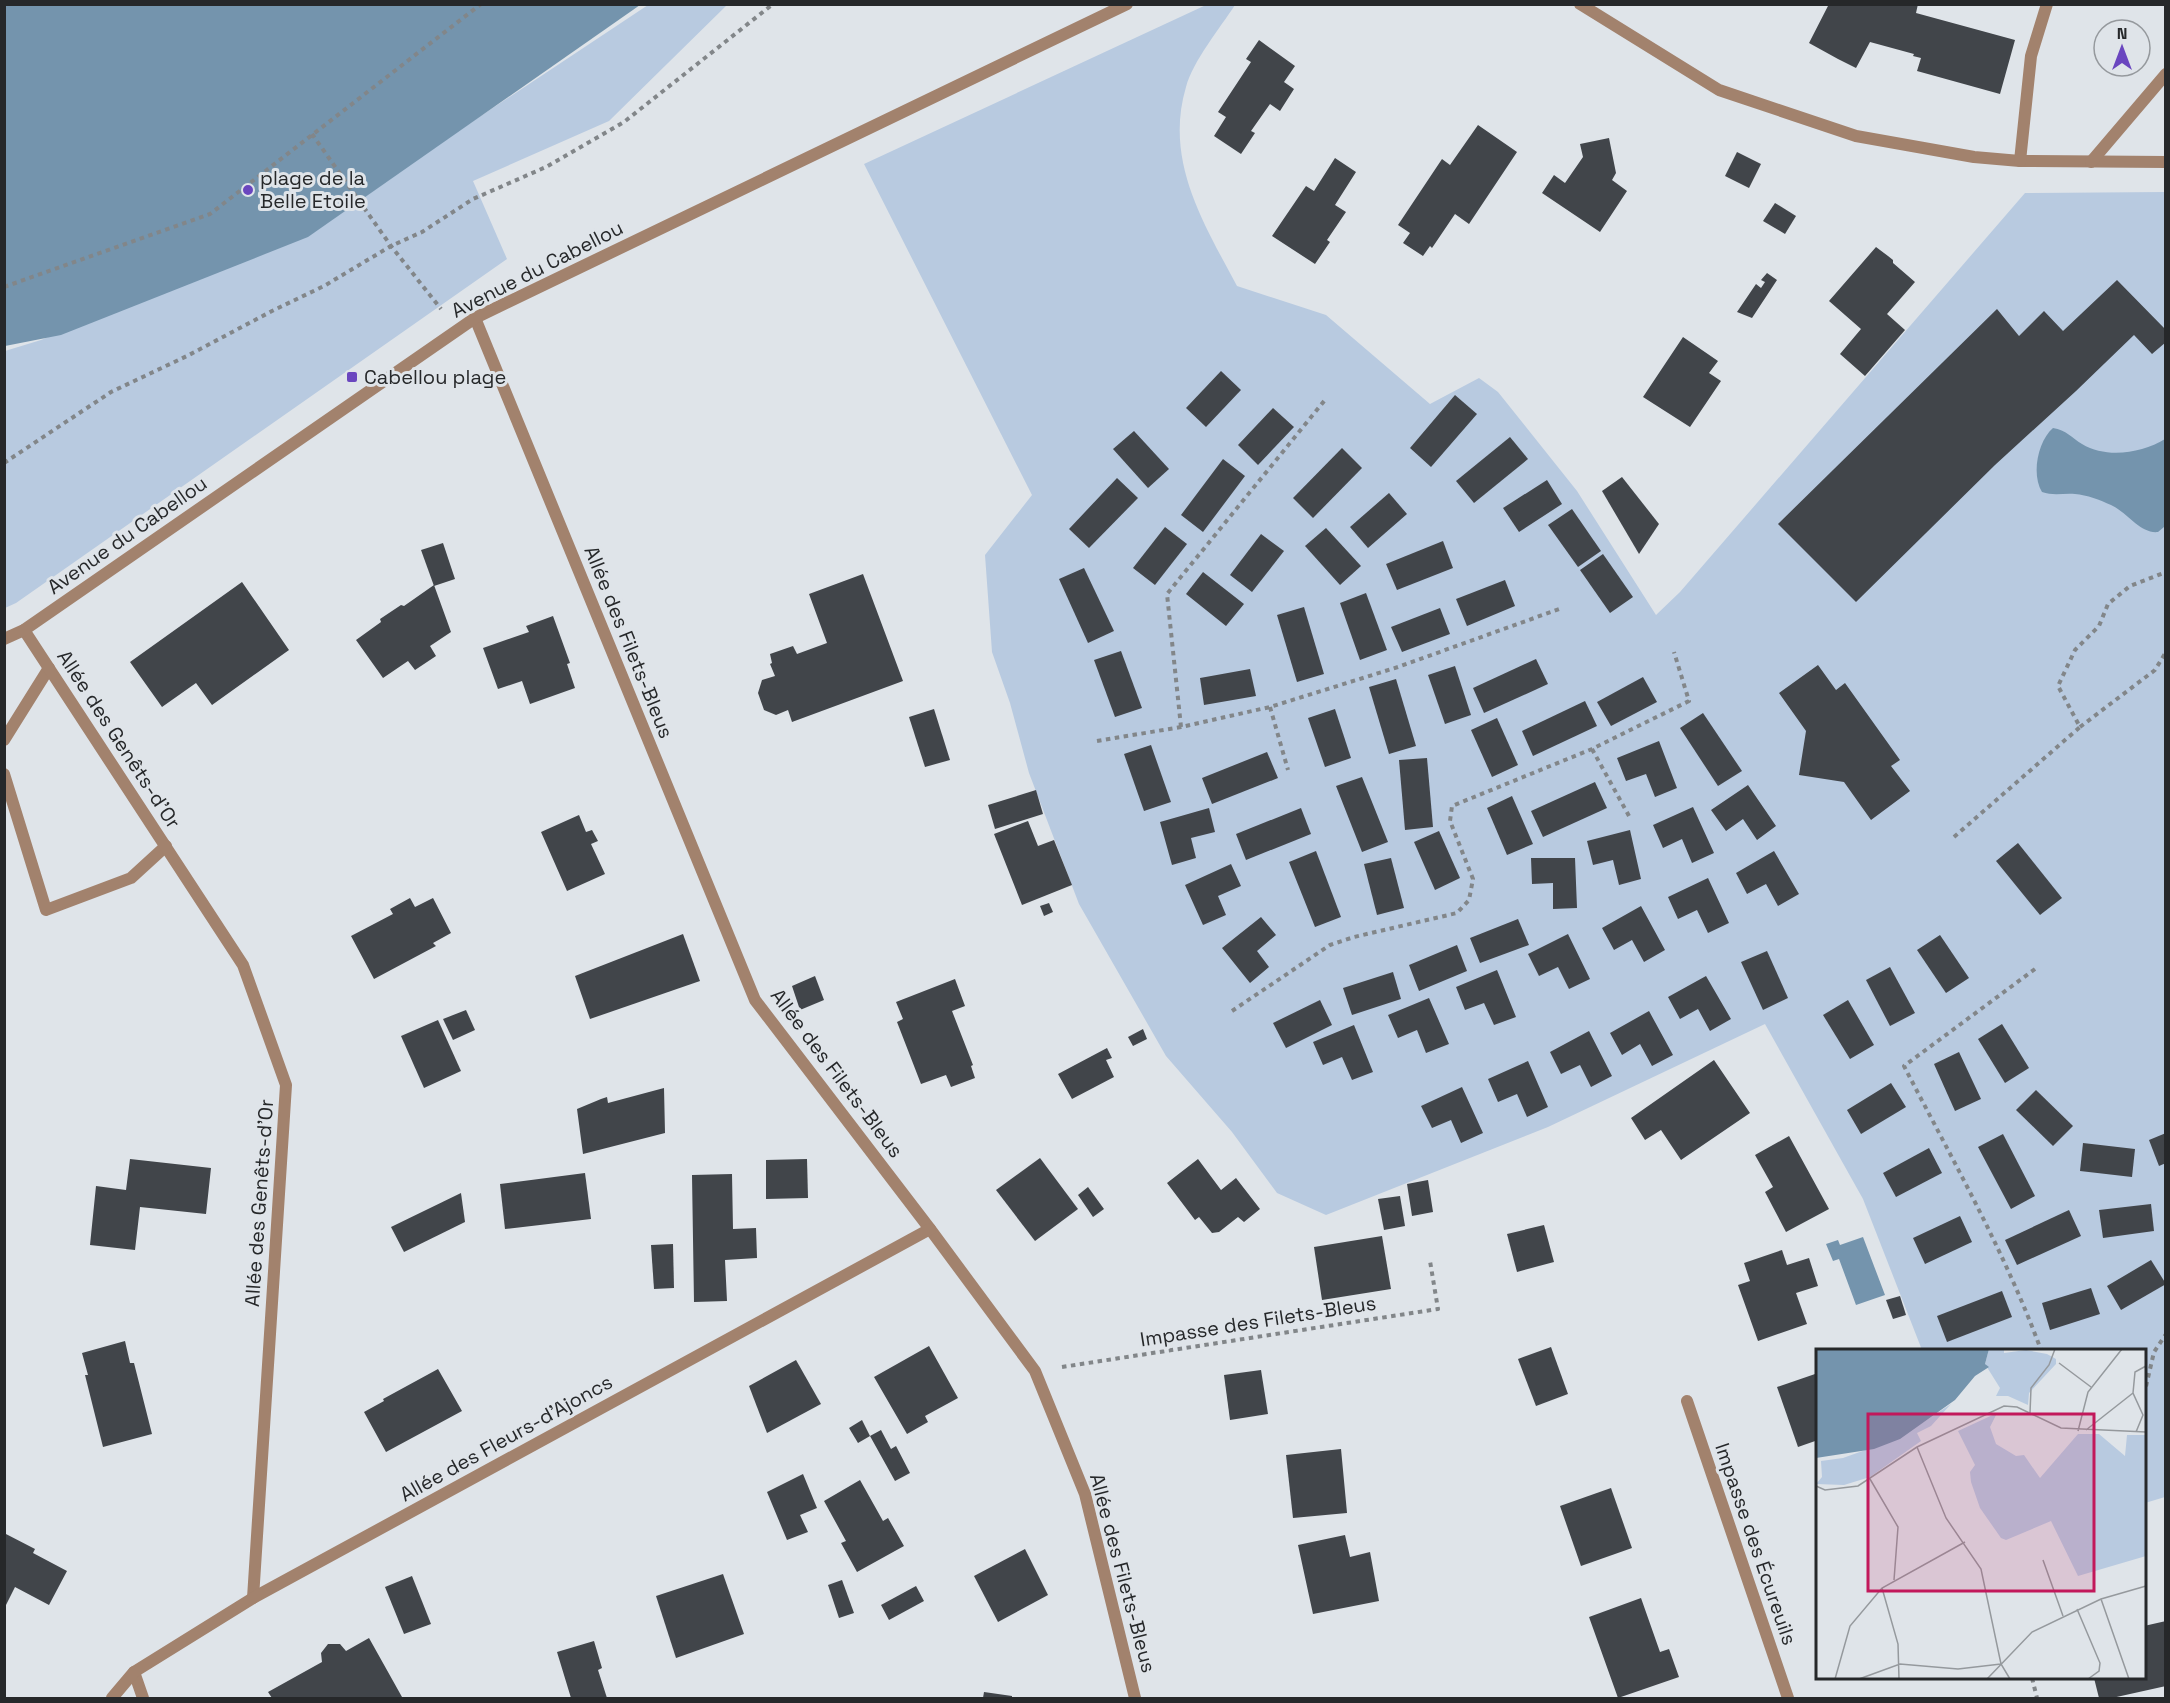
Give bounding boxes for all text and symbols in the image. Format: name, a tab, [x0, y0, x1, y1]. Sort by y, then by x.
north arrow	[2092, 18, 2152, 78]
text: N	[2117, 23, 2127, 44]
place label: plage de la Belle Etoile	[260, 165, 366, 214]
marker: plage de la Belle Etoile	[241, 183, 255, 197]
street label: Avenue du Cabellou	[447, 214, 627, 324]
place label: Cabellou plage	[364, 364, 506, 390]
marker: Cabellou plage	[345, 370, 359, 384]
street label: Avenue du Cabellou	[42, 470, 212, 600]
street label: Allée des Filets-Bleus	[579, 542, 679, 742]
street label: Allée des Genêts-d'Or	[51, 645, 187, 833]
street label: Allée des Filets-Bleus	[765, 983, 909, 1163]
street label: Allée des Genêts-d'Or	[239, 1098, 279, 1308]
street label: Impasse des Filets-Bleus	[1138, 1290, 1378, 1352]
inset map	[1816, 1349, 2146, 1679]
street label: Allée des Fleurs-d'Ajoncs	[395, 1369, 617, 1507]
street label: Impasse des Écureuils	[1709, 1440, 1803, 1648]
street label: Allée des Filets-Bleus	[1084, 1471, 1162, 1675]

